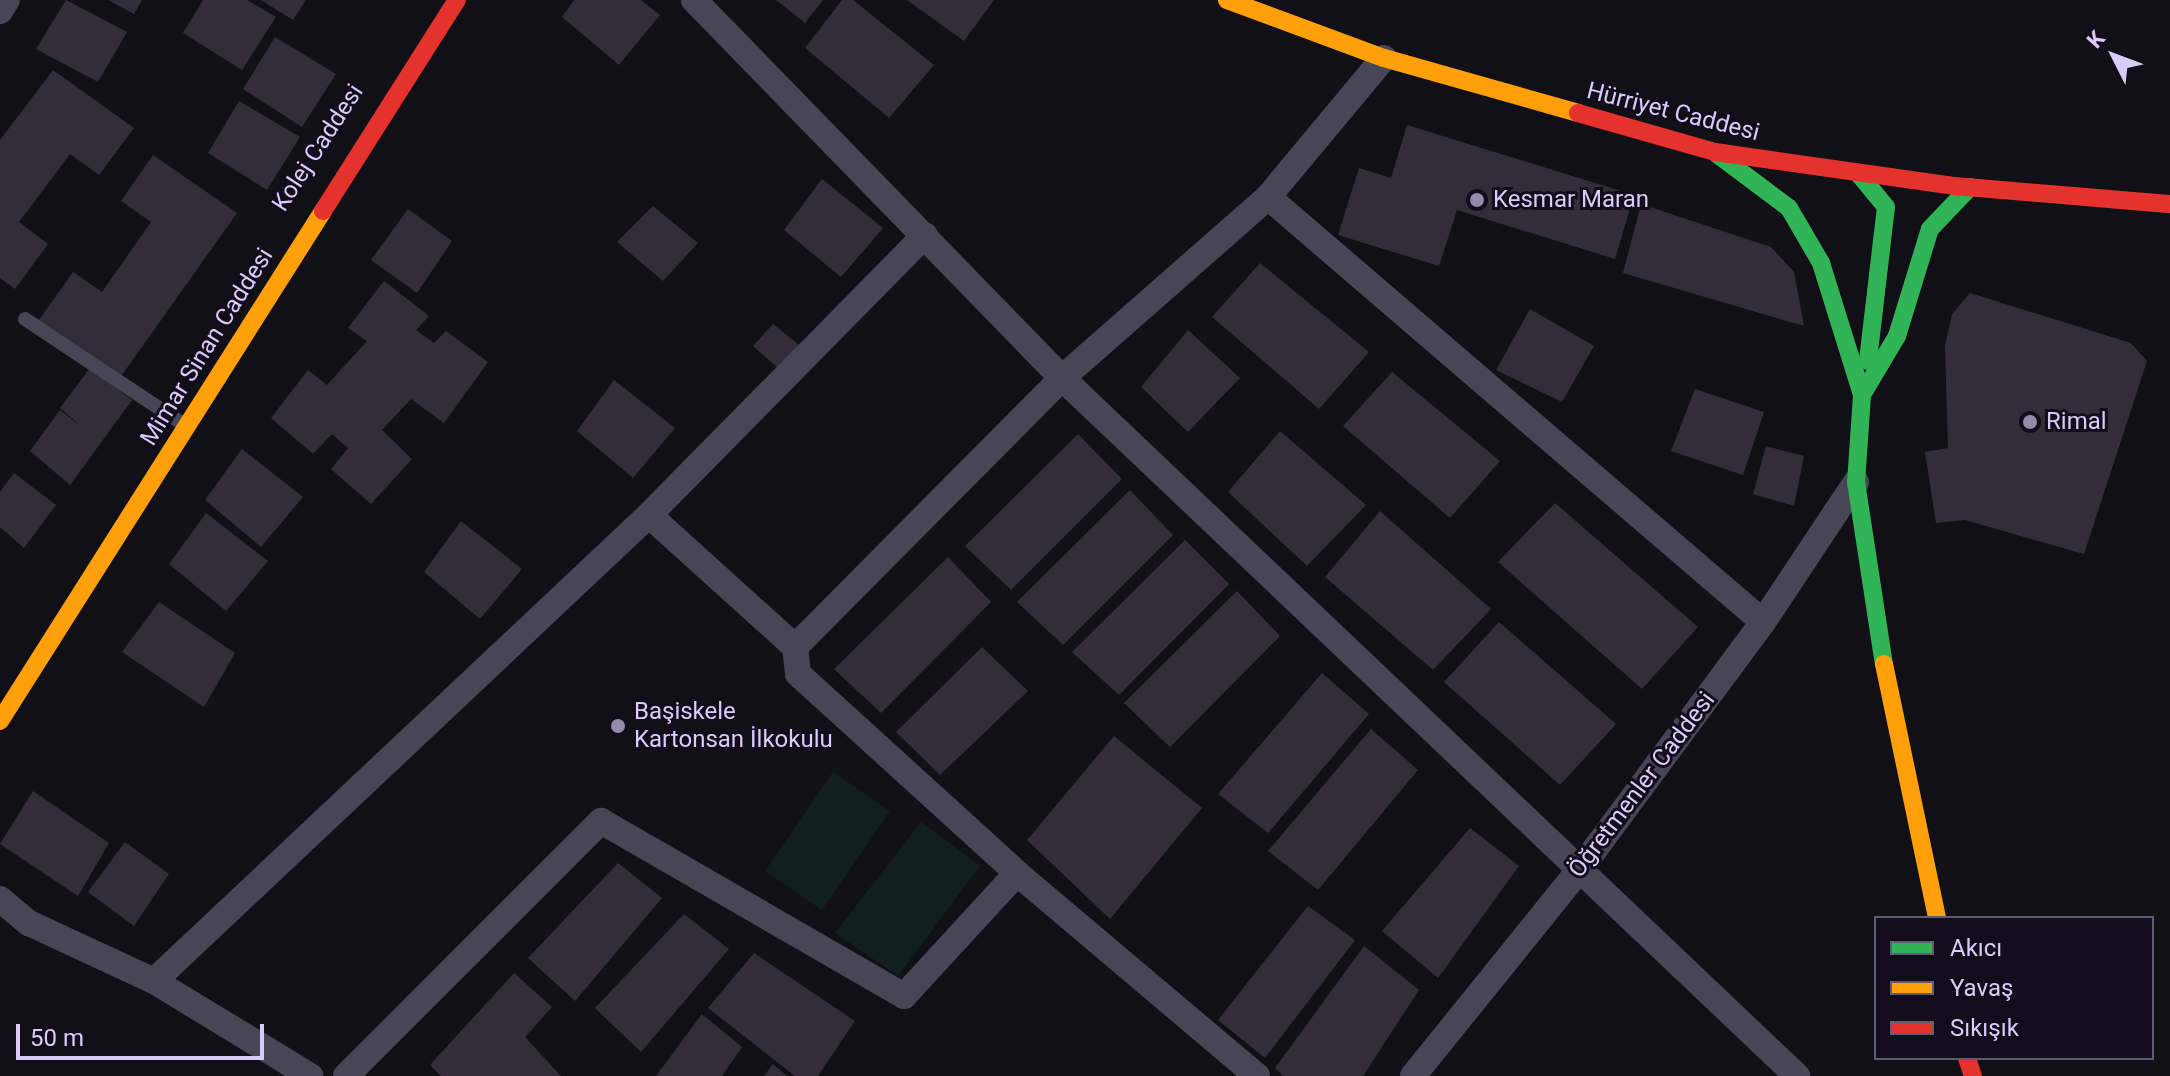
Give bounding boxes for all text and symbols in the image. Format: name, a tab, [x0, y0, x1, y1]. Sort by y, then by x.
north arrow	[2074, 16, 2154, 96]
text: K	[2082, 26, 2110, 53]
street label: Hürriyet Caddesi	[1584, 77, 1762, 147]
street label: Kolej Caddesi	[266, 79, 370, 217]
place label: Kesmar Maran	[1493, 186, 1649, 214]
marker: Kesmar Maran	[1468, 191, 1486, 209]
street label: Mimar Sinan Caddesi	[135, 243, 279, 451]
place label: Rimal	[2046, 408, 2107, 436]
marker: Rimal	[2021, 413, 2039, 431]
street label: Öğretmenler Caddesi	[1563, 687, 1721, 883]
place label: Başiskele Kartonsan İlkokulu	[634, 698, 833, 754]
marker: Başiskele Kartonsan İlkokulu	[609, 717, 627, 735]
legend	[1874, 916, 2154, 1060]
text: Akıcı	[1950, 934, 2002, 962]
text: Yavaş	[1950, 974, 2013, 1002]
scale bar	[20, 1008, 268, 1058]
text: Sıkışık	[1950, 1014, 2019, 1042]
text: 50 m	[30, 1024, 84, 1052]

